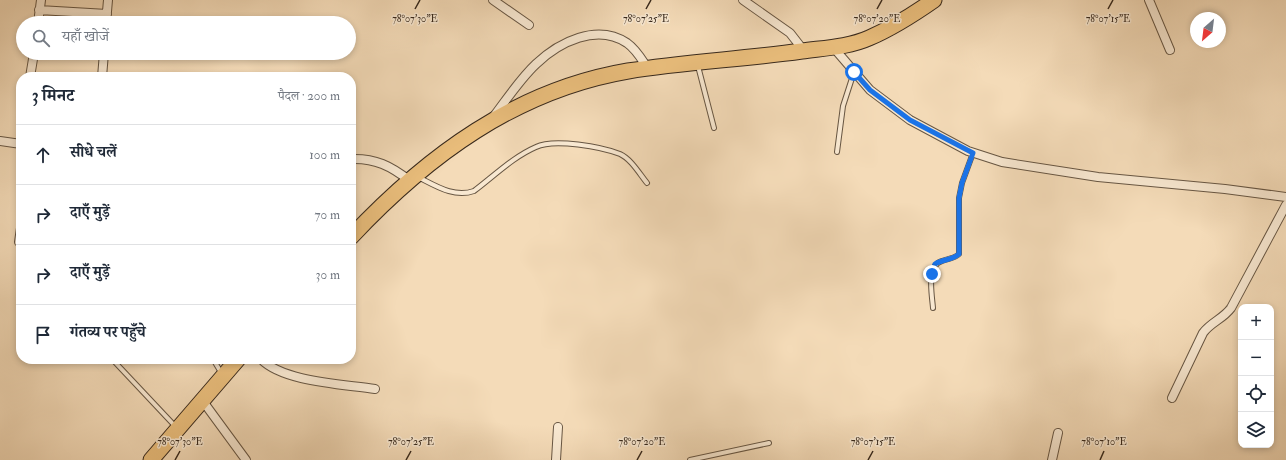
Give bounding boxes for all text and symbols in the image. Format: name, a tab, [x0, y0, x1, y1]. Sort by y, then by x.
north arrow	[1190, 12, 1226, 48]
text: 78°07'30"E	[392, 13, 438, 25]
text: 78°07'25"E	[623, 13, 669, 25]
text: 78°07'20"E	[854, 13, 900, 25]
text: 78°07'15"E	[1086, 13, 1130, 25]
search box	[16, 16, 356, 60]
icon: search	[30, 27, 52, 49]
text: यहाँ खोजें	[62, 27, 109, 46]
route start	[845, 63, 863, 81]
text: 3 मिनट	[32, 85, 74, 106]
text: पैदल · 200 m	[278, 88, 340, 104]
text: सीधे चलें	[70, 143, 117, 162]
icon: ahead	[32, 144, 54, 166]
text: 100 m	[309, 147, 340, 163]
text: दाएँ मुड़ें	[70, 203, 110, 222]
icon: right	[32, 204, 54, 226]
text: 70 m	[315, 207, 340, 223]
text: दाएँ मुड़ें	[70, 263, 110, 282]
icon: right	[32, 264, 54, 286]
route end	[923, 265, 941, 283]
text: 30 m	[316, 267, 340, 283]
map controls	[1238, 304, 1274, 448]
button: +	[1238, 304, 1274, 340]
text: गंतव्य पर पहुँचे	[70, 323, 146, 342]
icon: arrive	[32, 324, 54, 346]
button: −	[1238, 340, 1274, 376]
button: locate	[1238, 376, 1274, 412]
button: layers	[1238, 412, 1274, 448]
text: 78°07'30"E	[157, 436, 203, 448]
text: 78°07'25"E	[388, 436, 434, 448]
text: 78°07'20"E	[619, 436, 665, 448]
text: 78°07'15"E	[851, 436, 895, 448]
text: 78°07'10"E	[1081, 436, 1127, 448]

